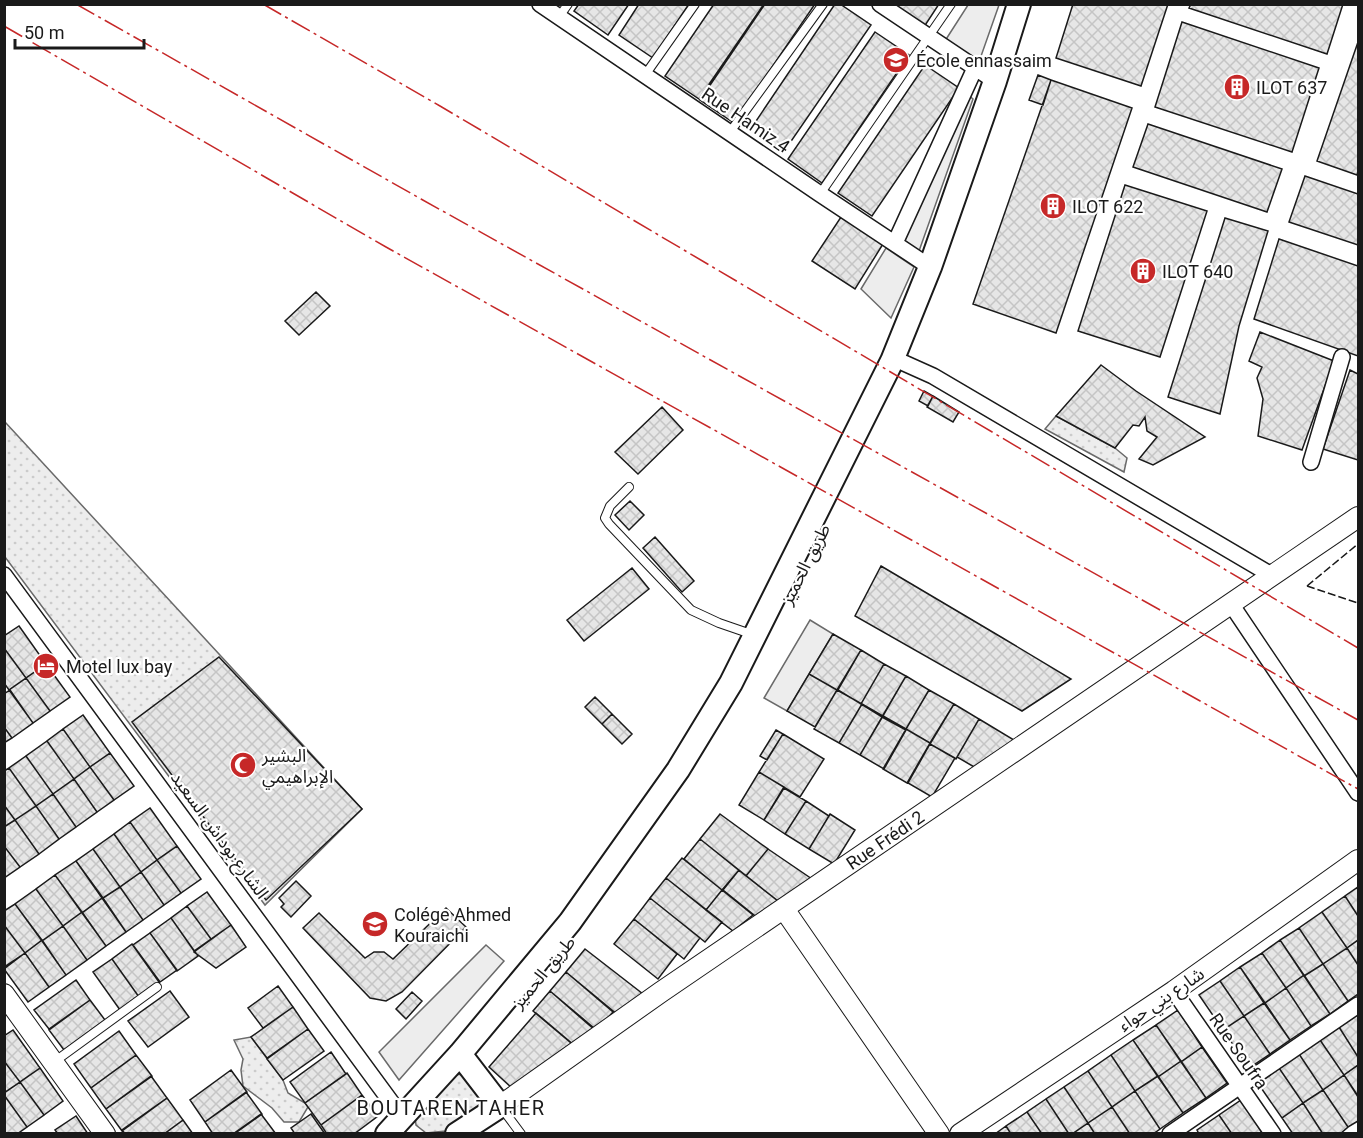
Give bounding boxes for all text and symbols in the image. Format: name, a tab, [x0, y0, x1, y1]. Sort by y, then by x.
scale bar	[15, 12, 144, 50]
text: 50 m	[24, 22, 64, 43]
school or university icon: École ennassaim	[881, 45, 911, 75]
place label: École ennassaim	[916, 50, 1052, 71]
building icon: ILOT 637	[1222, 72, 1252, 102]
place label: ILOT 637	[1256, 77, 1327, 98]
street label: Rue Hamiz 4	[698, 83, 794, 157]
building icon: ILOT 622	[1038, 191, 1068, 221]
place label: ILOT 622	[1072, 196, 1143, 217]
building icon: ILOT 640	[1128, 256, 1158, 286]
place label: ILOT 640	[1162, 261, 1233, 282]
street label: طريق الحميز	[775, 520, 835, 609]
hotel icon: Motel lux bay	[31, 651, 61, 681]
place label: Motel lux bay	[66, 656, 173, 677]
place label: البشير الإبراهيمي	[261, 745, 333, 790]
mosque icon: البشير الإبراهيمي	[228, 750, 258, 780]
street label: الشارع بوداش السعيد	[164, 767, 273, 905]
street label: Rue Frédi 2	[842, 806, 928, 873]
place label: Colége Ahmed Kouraichi	[394, 904, 511, 946]
school or university icon: Colége Ahmed Kouraichi	[360, 909, 390, 939]
street label: طريق الحميز	[506, 932, 580, 1014]
street label: شارع بني حواء	[1114, 963, 1210, 1039]
street label: Rue Soufra	[1205, 1009, 1273, 1093]
district label: BOUTAREN TAHER	[356, 1096, 546, 1120]

